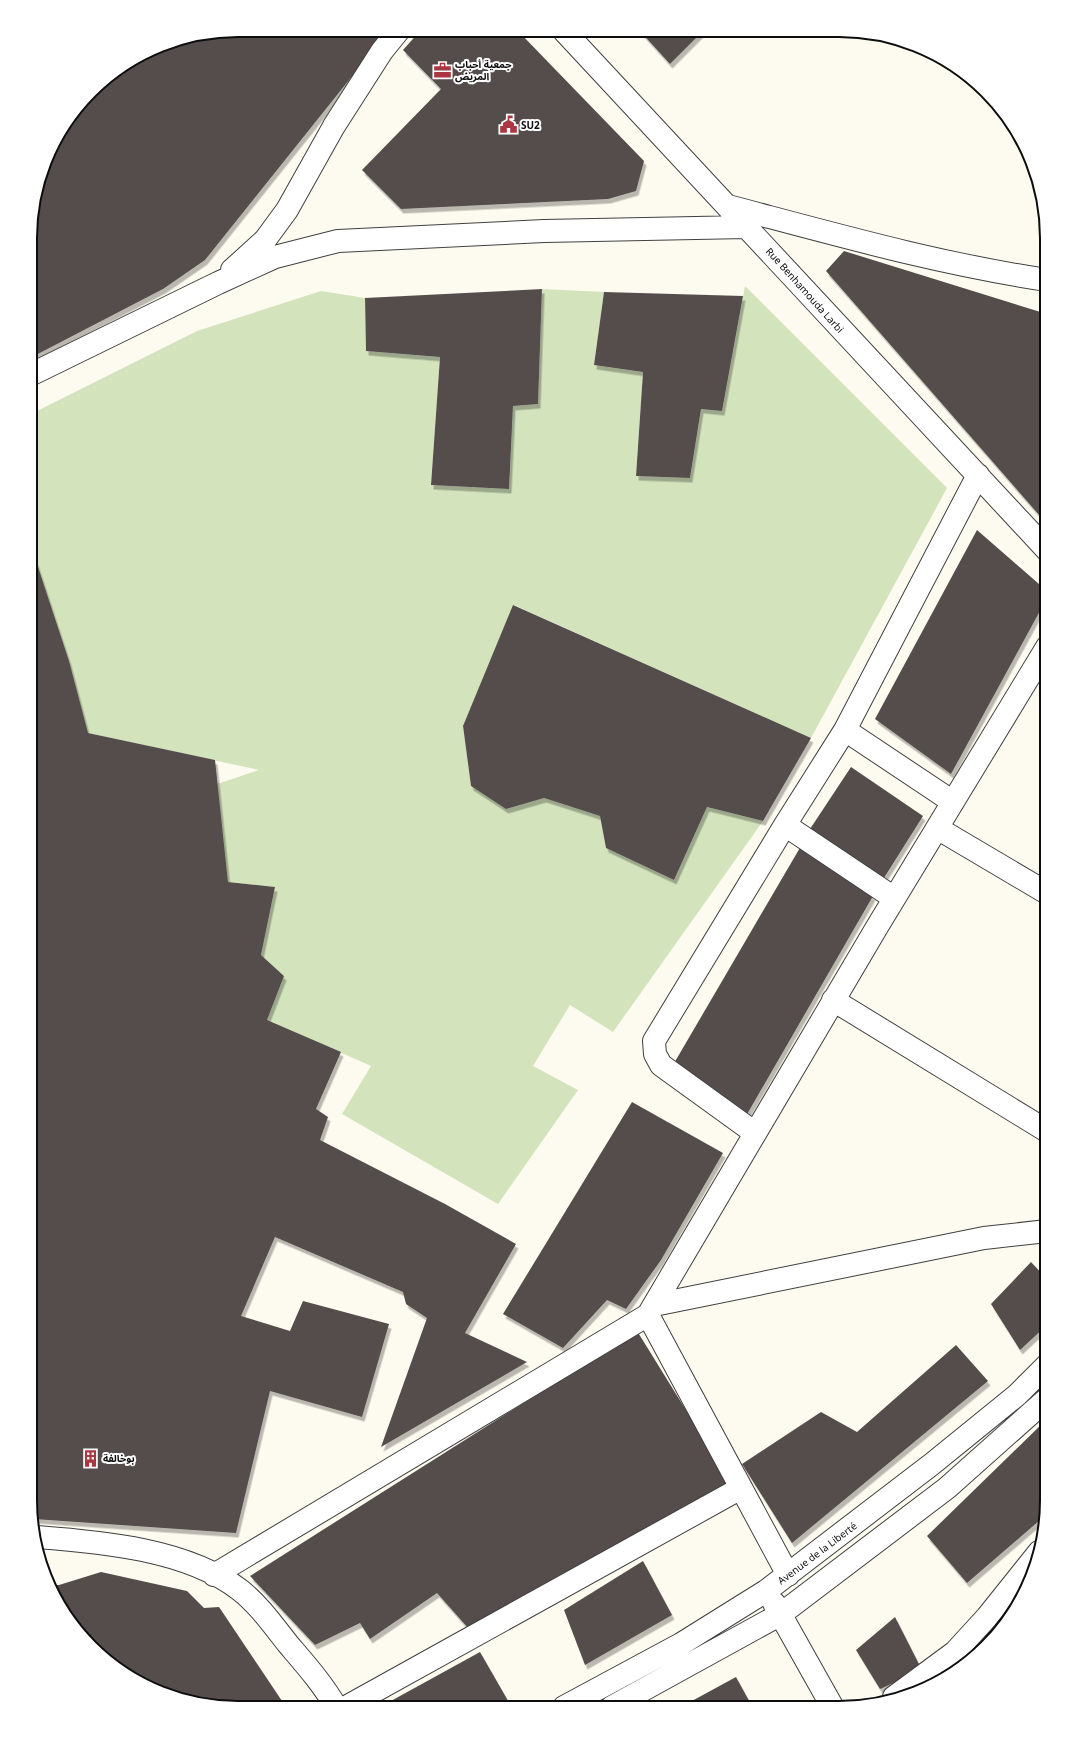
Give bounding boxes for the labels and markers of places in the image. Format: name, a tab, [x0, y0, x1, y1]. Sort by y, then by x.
place label: جمعية أحباب المريض	[455, 54, 512, 87]
office icon: جمعية أحباب المريض	[432, 60, 452, 80]
public building icon: SU2	[498, 115, 518, 135]
place label: SU2	[521, 115, 540, 136]
building icon: بوخالفة	[80, 1448, 100, 1468]
place label: بوخالفة	[103, 1448, 135, 1469]

